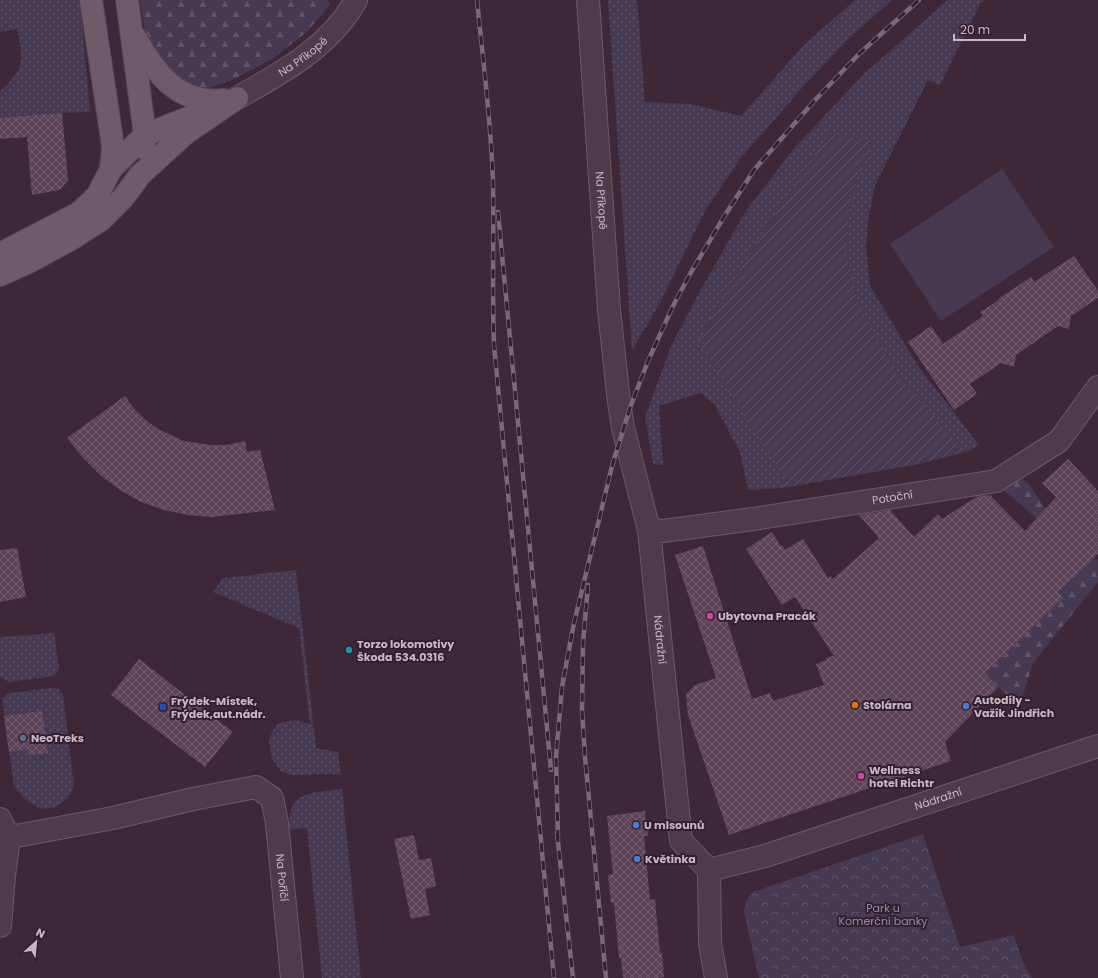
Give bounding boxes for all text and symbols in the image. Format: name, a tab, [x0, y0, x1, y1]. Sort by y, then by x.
scale bar	[954, 16, 1025, 42]
text: 20 m	[960, 21, 990, 38]
street label: Na Příkopě	[275, 33, 331, 80]
street label: Na Příkopě	[592, 171, 612, 230]
street label: Potoční	[871, 486, 914, 508]
place label: Ubytovna Pracák	[718, 608, 816, 624]
marker: Ubytovna Pracák	[705, 611, 715, 621]
street label: Nádražní	[650, 614, 671, 665]
place label: Torzo lokomotivy Škoda 534.0316	[357, 636, 454, 665]
marker: Torzo lokomotivy Škoda 534.0316	[344, 645, 354, 655]
place label: Autodíly - Važík Jindřich	[974, 692, 1054, 721]
place label: Frýdek-Místek, Frýdek,aut.nádr.	[171, 693, 266, 722]
place label: Stolárna	[863, 697, 912, 713]
marker: Stolárna	[850, 700, 860, 710]
marker: Autodíly - Važík Jindřich	[961, 701, 971, 711]
marker: Frýdek-Místek, Frýdek,aut.nádr.	[158, 702, 168, 712]
place label: NeoTreks	[31, 730, 84, 746]
marker: NeoTreks	[18, 733, 28, 743]
place label: Wellness hotel Richtr	[869, 762, 934, 791]
marker: Wellness hotel Richtr	[856, 771, 866, 781]
street label: Nádražní	[912, 783, 964, 814]
place label: U mlsounů	[644, 817, 704, 833]
marker: U mlsounů	[631, 820, 641, 830]
place label: Květinka	[645, 851, 696, 867]
street label: Na Poříčí	[272, 853, 293, 902]
marker: Květinka	[632, 854, 642, 864]
park label: Park u Komerční banky	[838, 900, 928, 929]
north arrow	[16, 922, 56, 962]
text: N	[33, 924, 48, 942]

